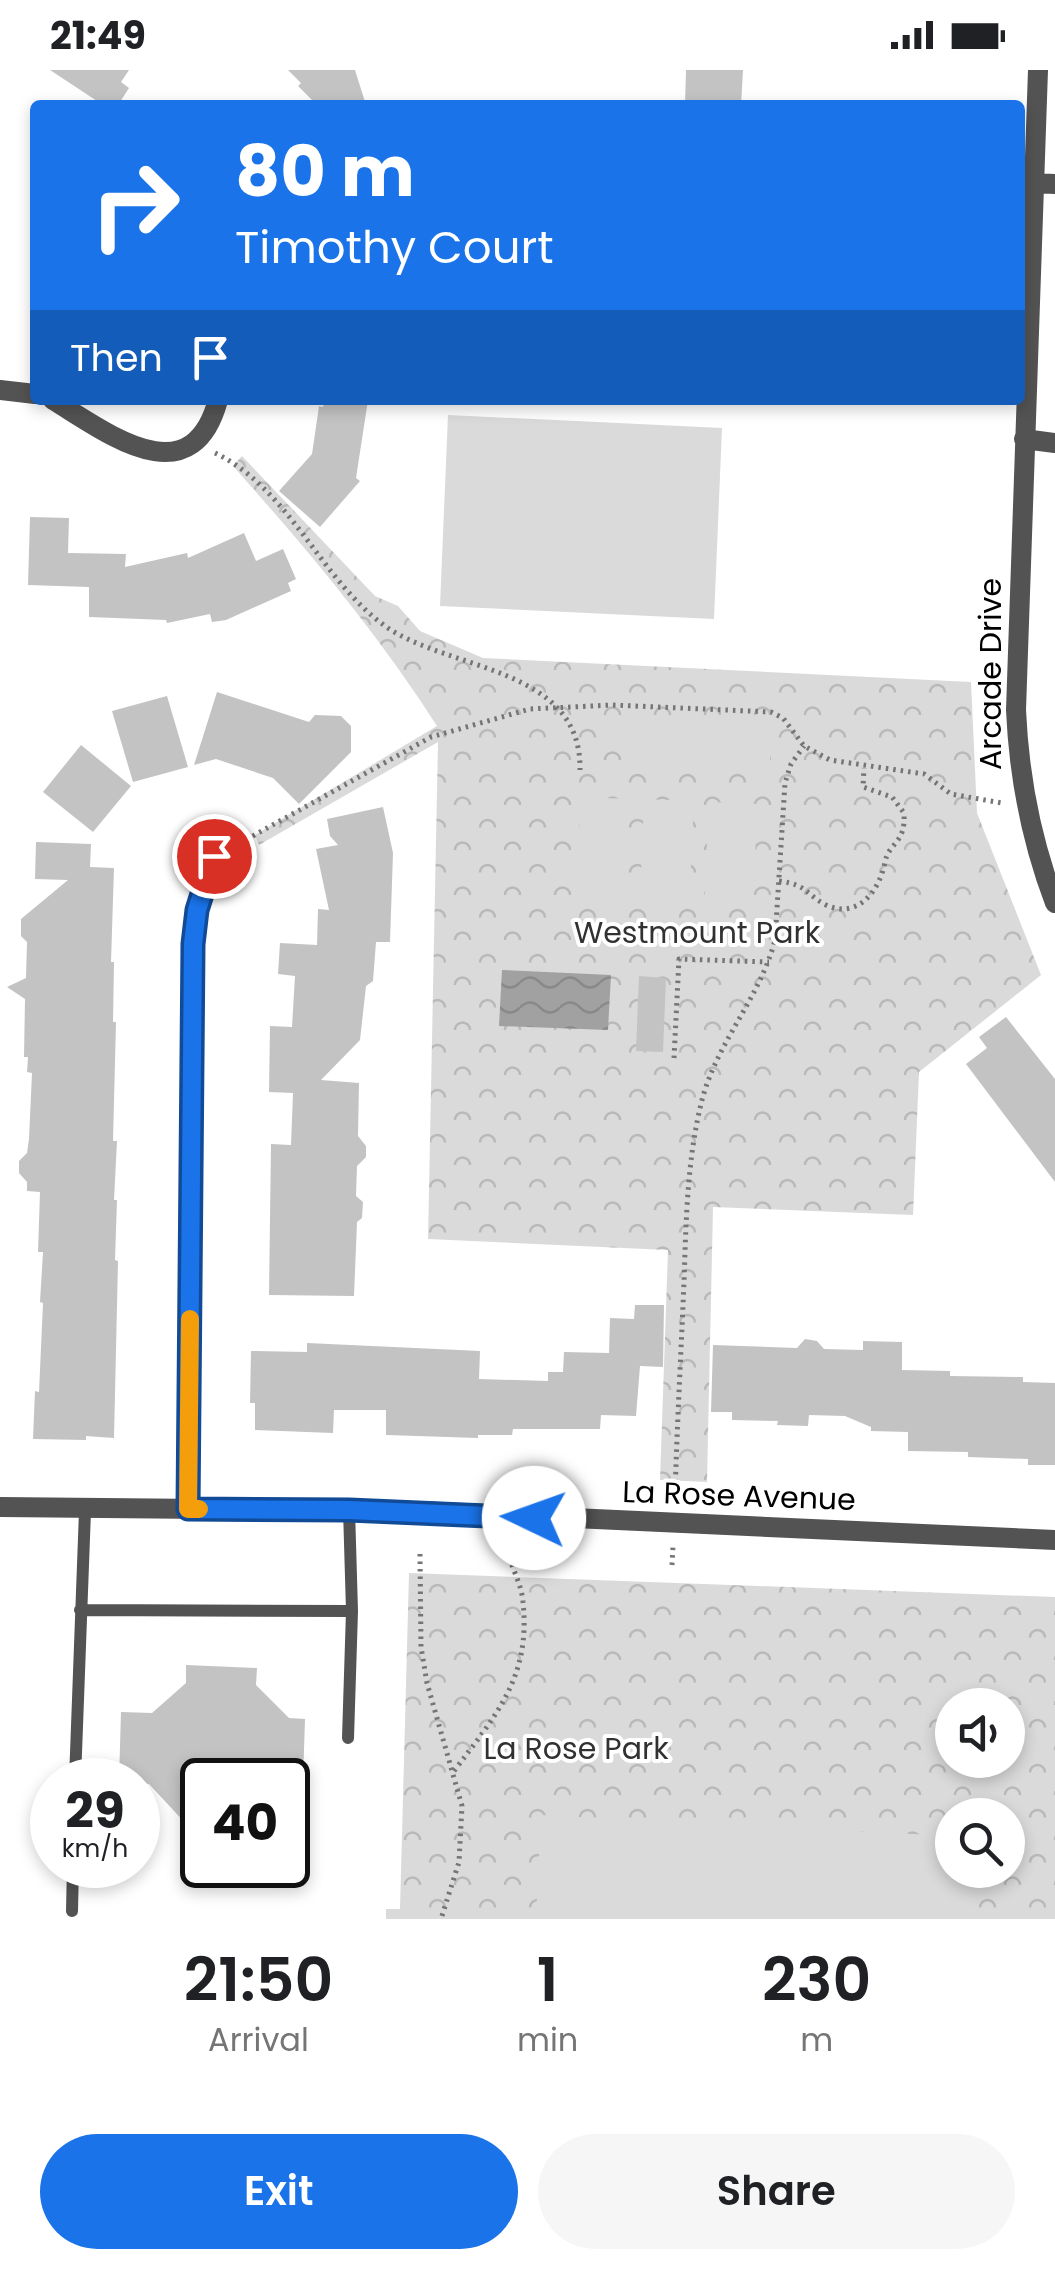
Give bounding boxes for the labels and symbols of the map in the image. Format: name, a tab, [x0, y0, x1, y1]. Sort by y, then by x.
street label: Arcade Drive	[969, 578, 1012, 770]
pin	[172, 814, 257, 899]
park label: Westmount Park	[574, 911, 821, 954]
position arrow	[482, 1466, 586, 1570]
street label: La Rose Avenue	[622, 1470, 857, 1521]
park label: La Rose Park	[483, 1727, 669, 1770]
speed limit sign: 40	[180, 1758, 310, 1888]

